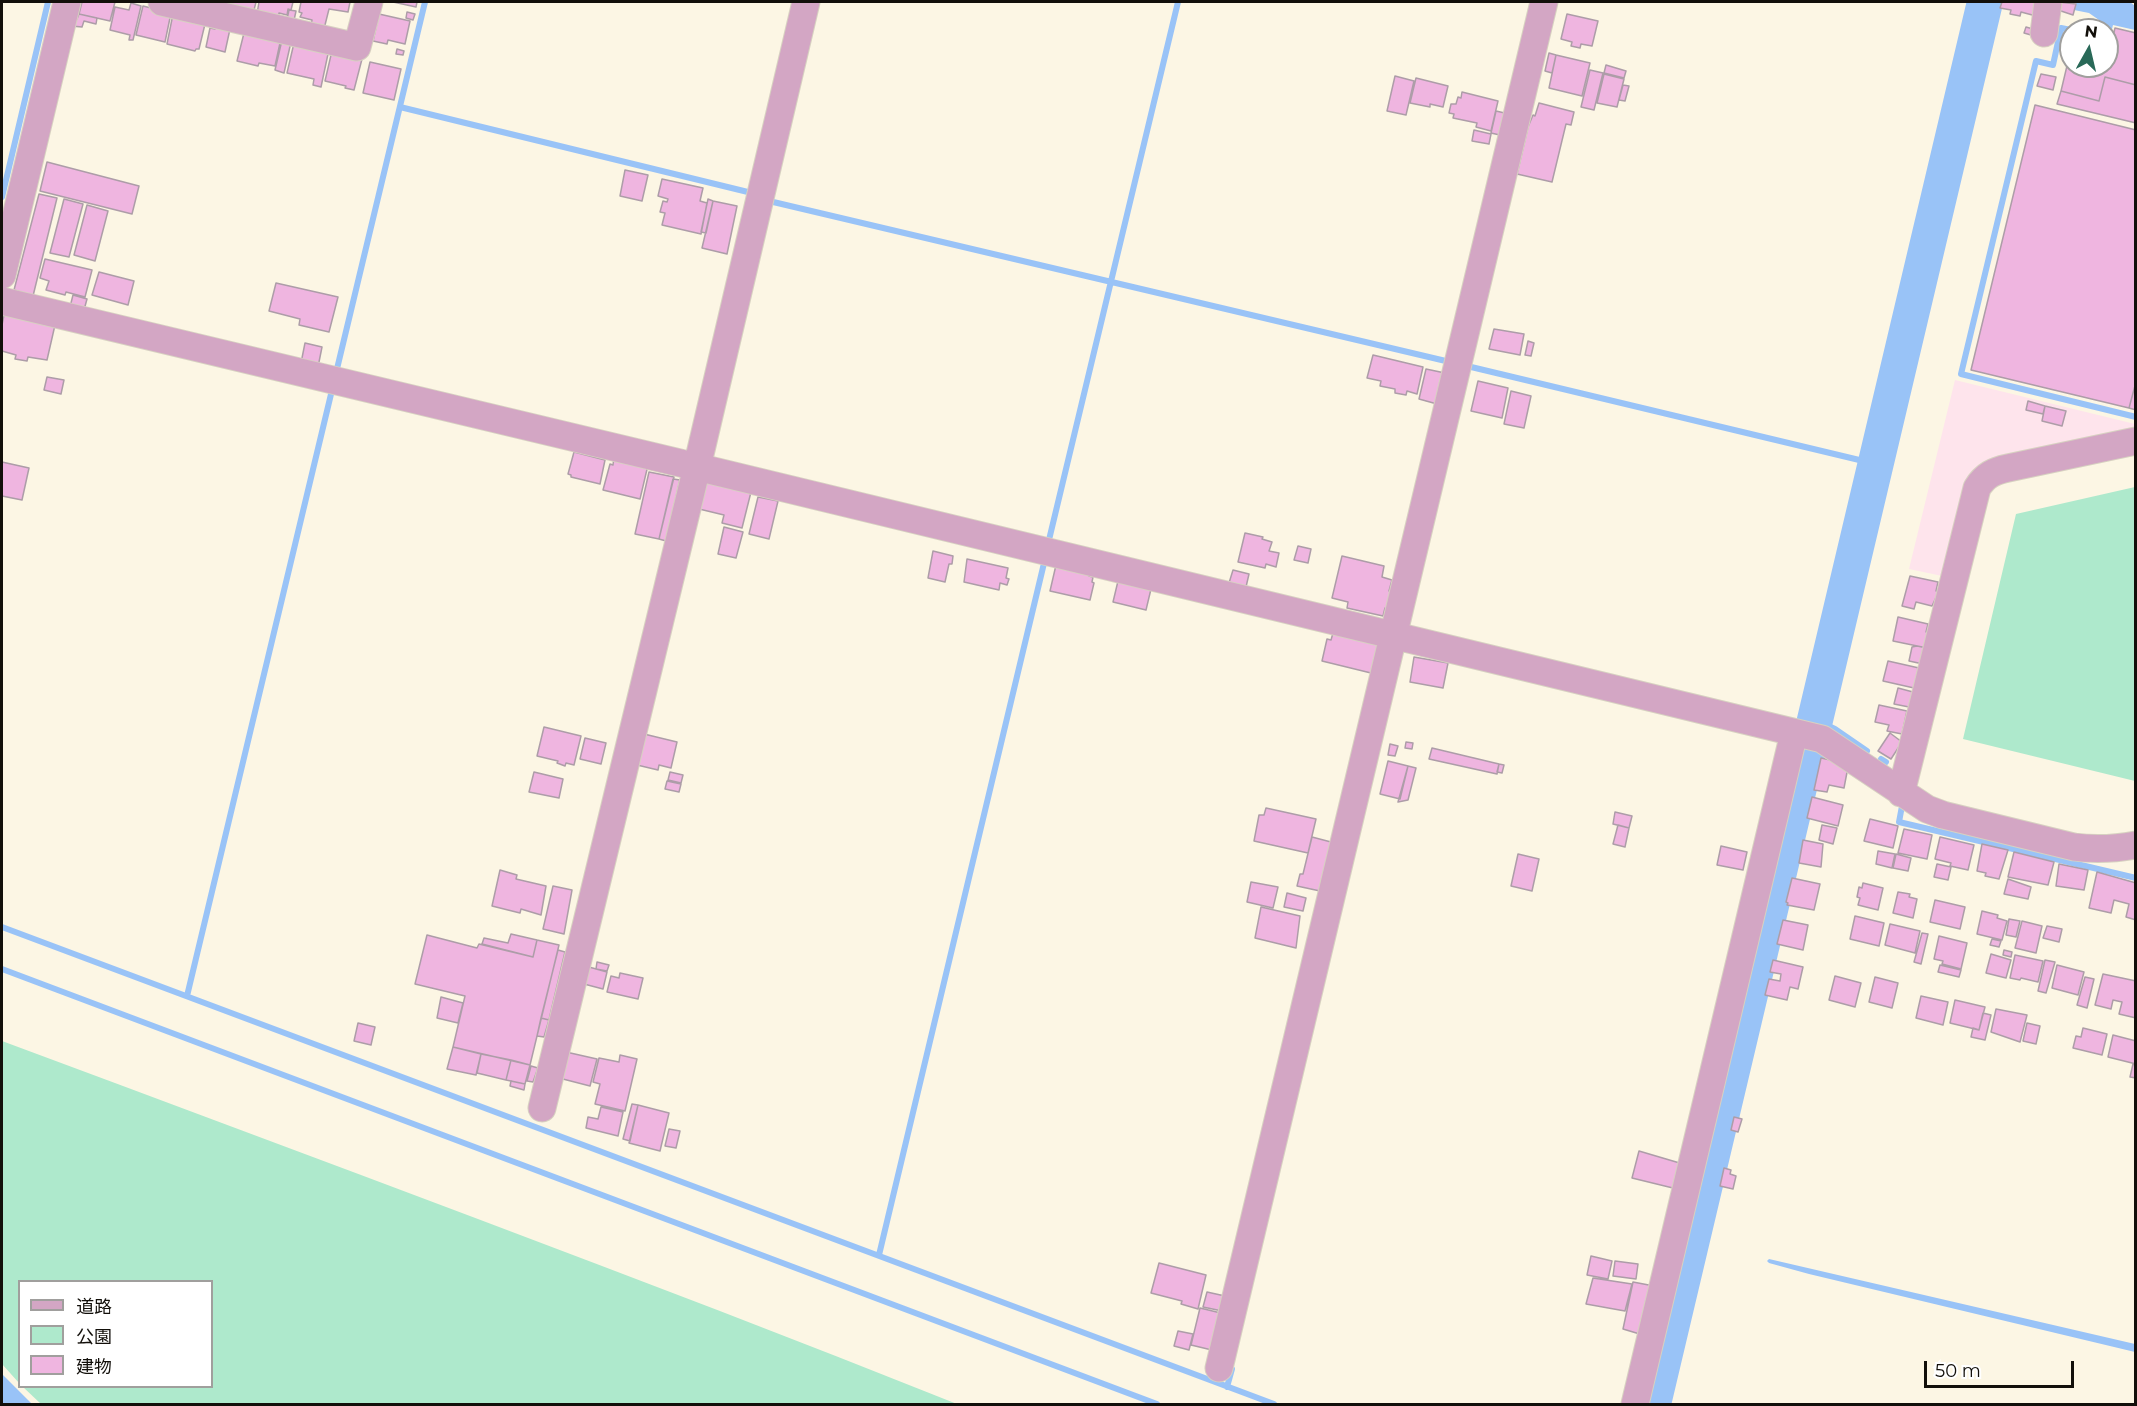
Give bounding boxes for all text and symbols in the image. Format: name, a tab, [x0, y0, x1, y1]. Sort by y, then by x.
north arrow	[2059, 18, 2119, 78]
text: N	[2084, 21, 2099, 42]
legend	[18, 1280, 213, 1388]
text: 道路	[76, 1296, 112, 1318]
text: 公園	[76, 1326, 112, 1348]
scale bar	[1927, 1349, 2077, 1387]
text: 建物	[76, 1356, 112, 1378]
text: 50 m	[1935, 1360, 1981, 1382]

